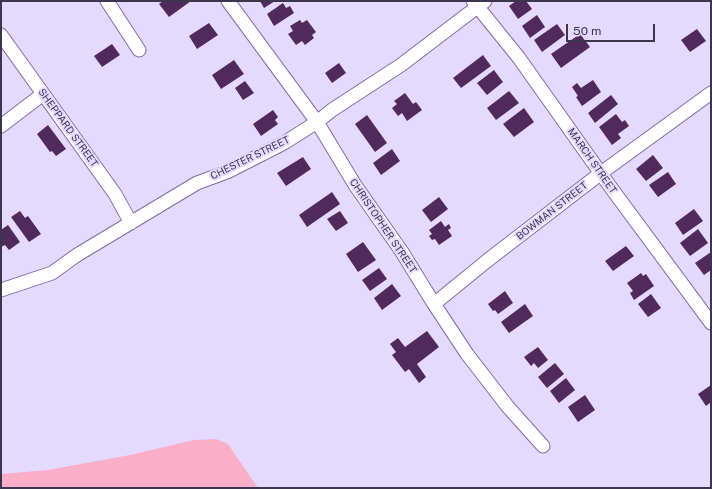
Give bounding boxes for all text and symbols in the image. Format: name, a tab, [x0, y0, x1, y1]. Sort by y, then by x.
scale bar	[568, 16, 657, 42]
text: 50 m	[573, 24, 601, 38]
street label: SHEPPARD STREET	[36, 87, 100, 169]
street label: MARCH STREET	[565, 126, 619, 196]
street label: CHESTER STREET	[208, 134, 292, 182]
street label: CHRISTOPHER STREET	[347, 177, 419, 275]
street label: BOWMAN STREET	[514, 179, 590, 243]

